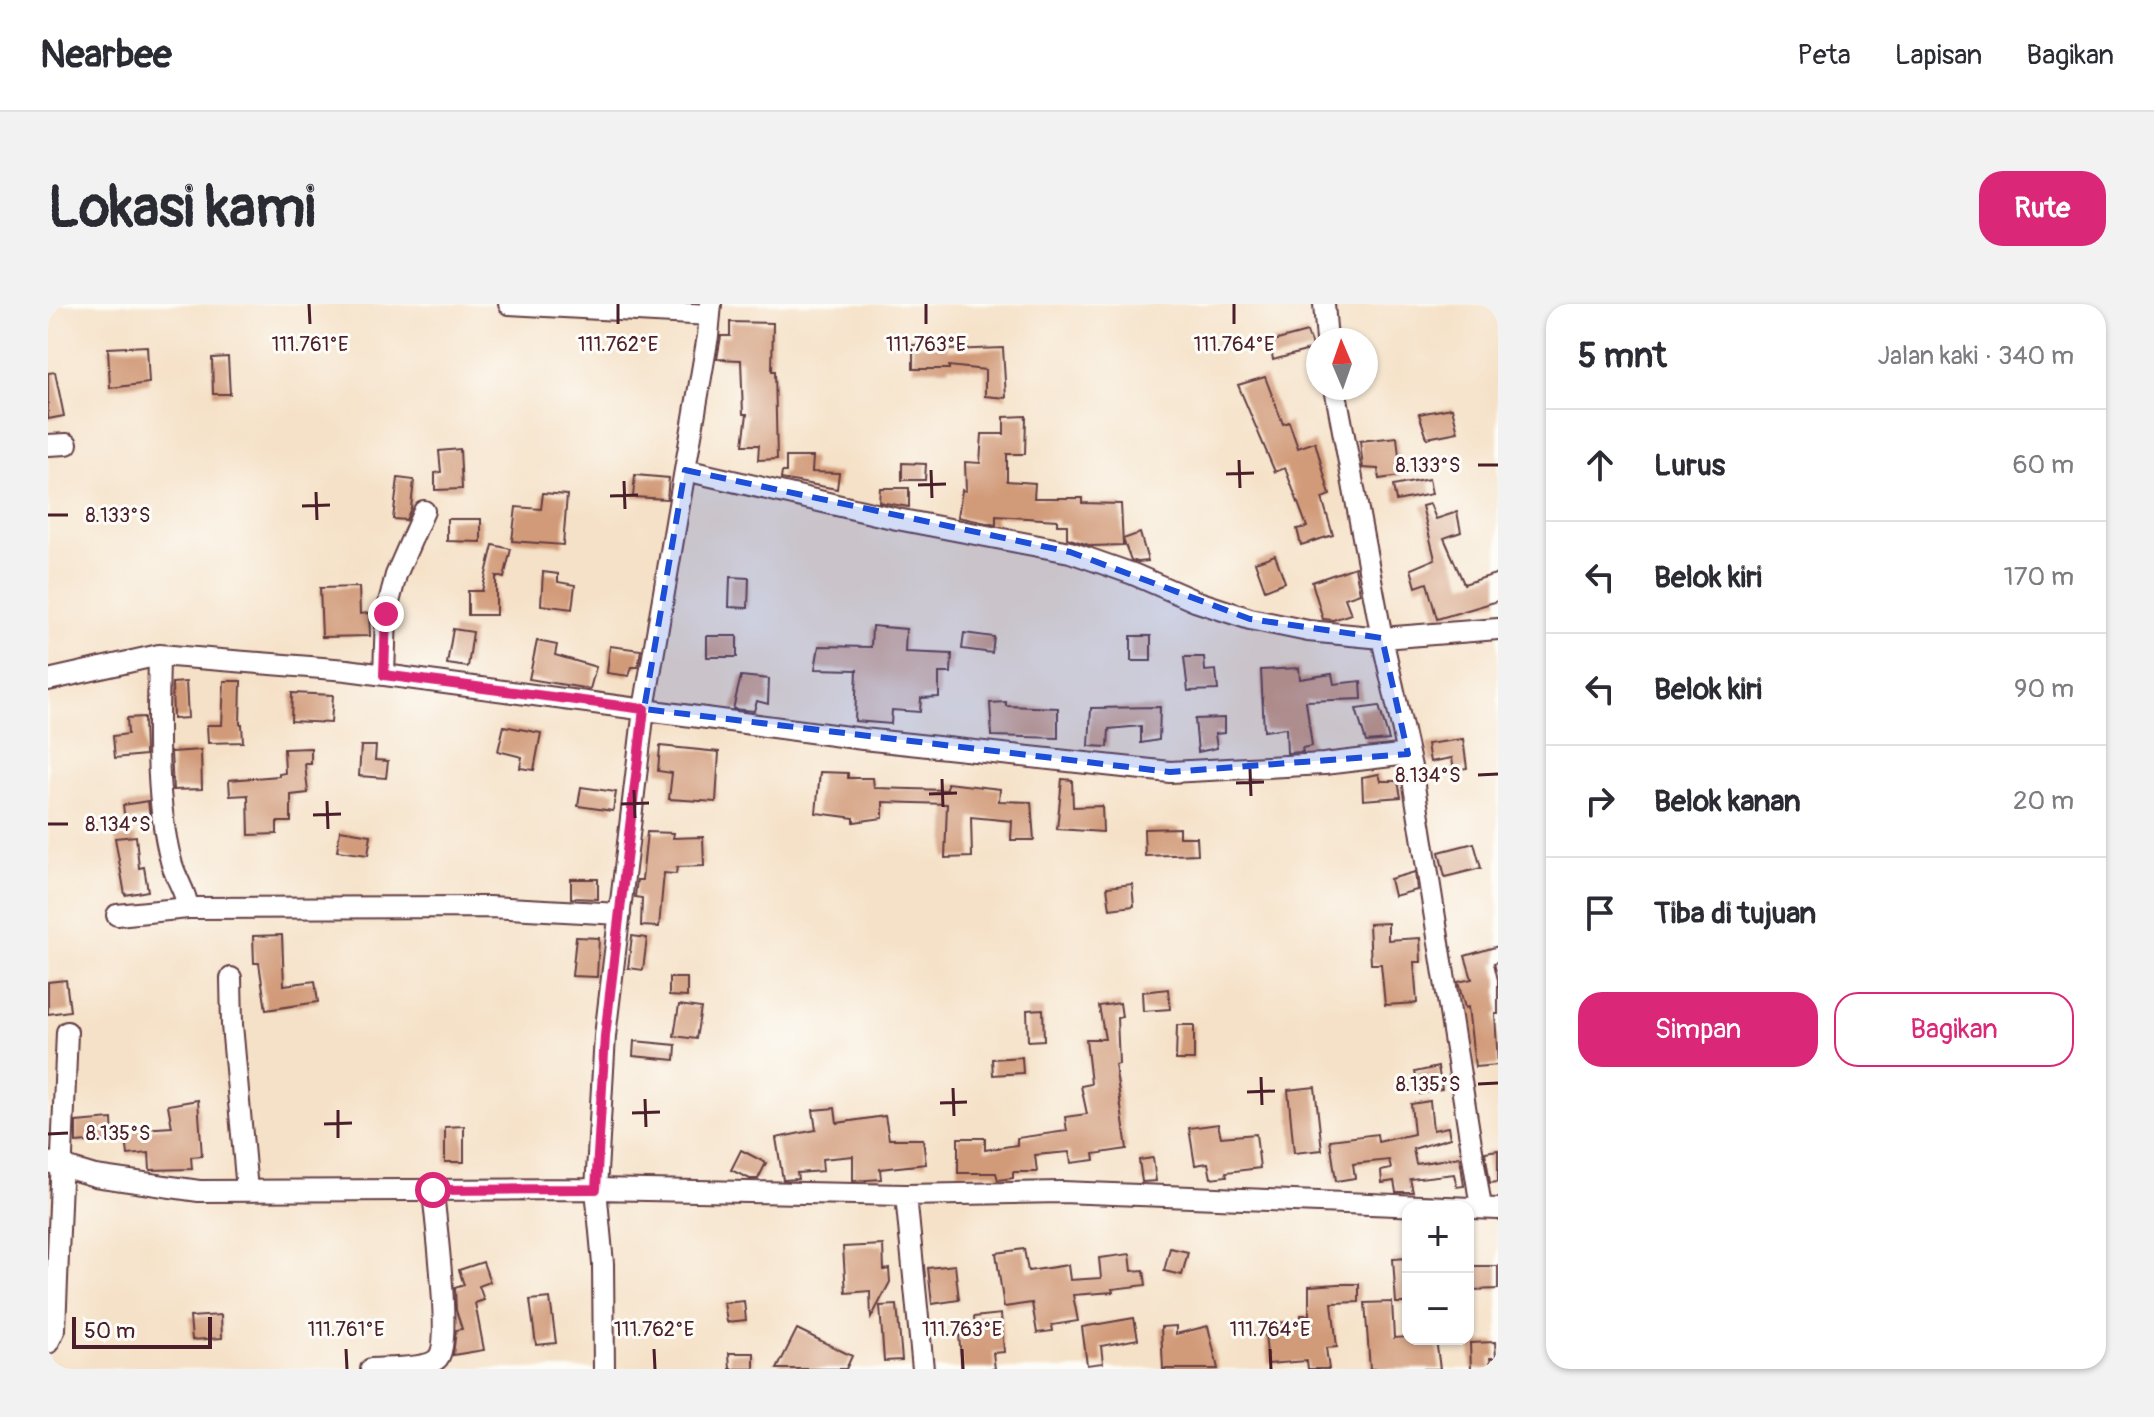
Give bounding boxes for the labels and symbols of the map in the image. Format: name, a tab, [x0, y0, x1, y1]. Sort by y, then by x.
north arrow	[1306, 328, 1378, 400]
text: 111.761°E	[271, 332, 349, 357]
text: 111.762°E	[578, 332, 658, 357]
text: 111.763°E	[886, 332, 966, 357]
text: 111.764°E	[1194, 332, 1274, 357]
text: 8.133°S	[1395, 453, 1461, 478]
text: 8.133°S	[85, 503, 151, 528]
route end	[368, 596, 404, 632]
text: 8.134°S	[1395, 763, 1461, 788]
text: 8.134°S	[85, 812, 151, 837]
text: 8.135°S	[1396, 1072, 1460, 1097]
text: 8.135°S	[86, 1121, 150, 1146]
route start	[415, 1172, 451, 1208]
scale bar	[72, 1313, 212, 1349]
text: 111.761°E	[307, 1317, 385, 1342]
text: 111.762°E	[614, 1317, 694, 1342]
text: 111.763°E	[922, 1317, 1002, 1342]
text: 111.764°E	[1230, 1317, 1310, 1342]

